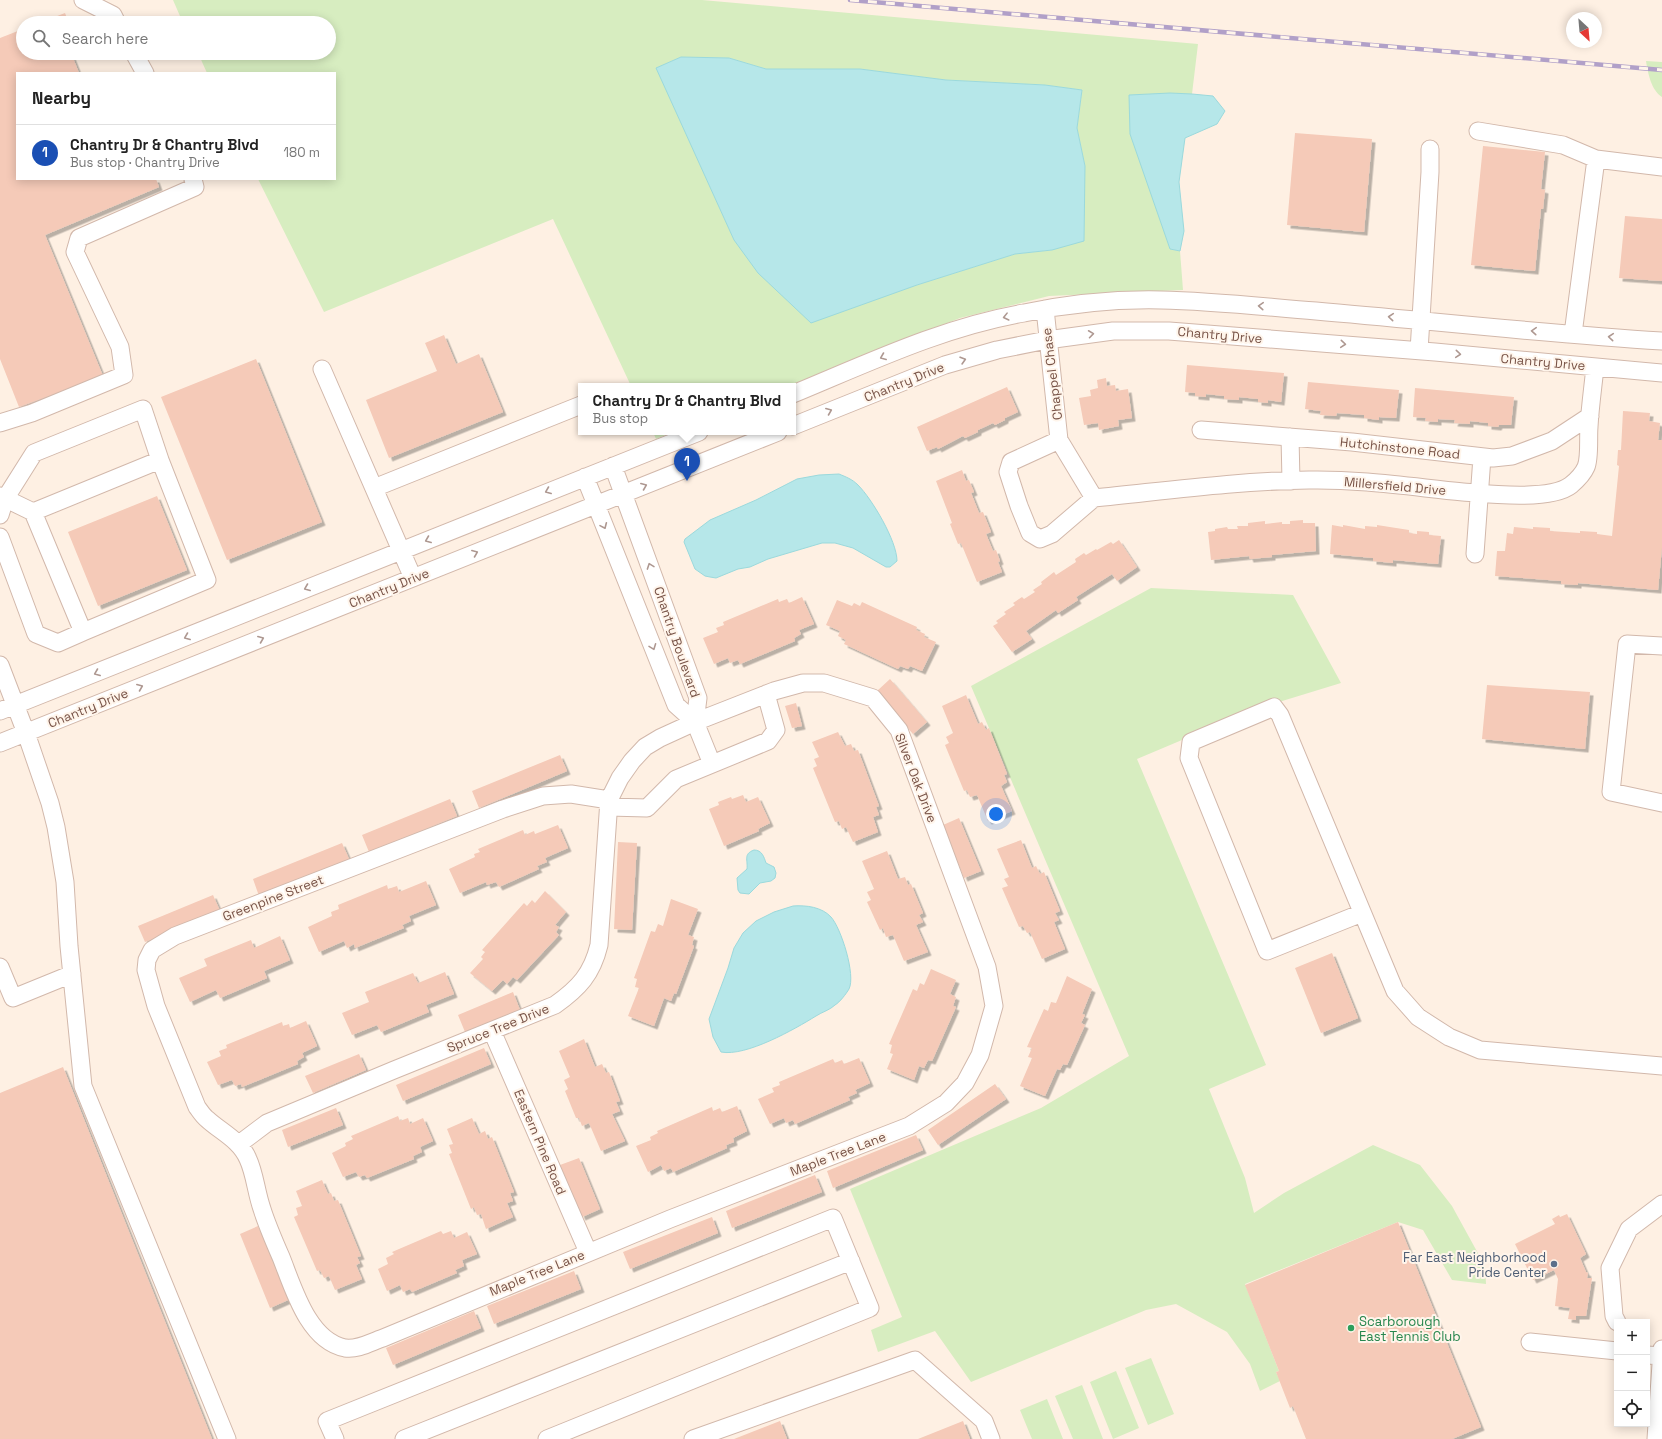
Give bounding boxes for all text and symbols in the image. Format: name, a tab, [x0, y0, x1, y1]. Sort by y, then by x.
north arrow	[1566, 12, 1602, 48]
search box	[16, 16, 336, 60]
icon: search	[30, 27, 52, 49]
text: Search here	[62, 29, 148, 48]
text: Nearby	[32, 87, 91, 109]
text: Chantry Dr & Chantry Blvd	[70, 135, 259, 154]
text: 1	[42, 144, 48, 161]
text: 180 m	[284, 144, 320, 161]
text: Bus stop · Chantry Drive	[70, 154, 220, 171]
one-way arrow	[1258, 302, 1264, 311]
one-way arrow	[1003, 312, 1010, 320]
one-way arrow	[1388, 313, 1394, 322]
street label: Chantry Drive	[1177, 323, 1263, 347]
one-way arrow	[1531, 326, 1537, 335]
street label: Chappel Chase	[1038, 327, 1066, 421]
one-way arrow	[1088, 330, 1094, 339]
one-way arrow	[1608, 333, 1614, 342]
one-way arrow	[1340, 340, 1346, 349]
one-way arrow	[1455, 349, 1461, 358]
street label: Chantry Drive	[1500, 350, 1586, 374]
one-way arrow	[879, 352, 886, 360]
one-way arrow	[960, 356, 967, 365]
street label: Chantry Drive	[861, 358, 947, 406]
popup	[578, 383, 796, 435]
text: Chantry Dr & Chantry Blvd	[593, 391, 781, 410]
one-way arrow	[826, 408, 833, 416]
text: Bus stop	[593, 410, 648, 427]
street label: Hutchinstone Road	[1339, 433, 1461, 463]
pin: 1	[674, 448, 700, 481]
street label: Millersfield Drive	[1343, 473, 1447, 499]
one-way arrow	[641, 482, 648, 490]
one-way arrow	[545, 487, 552, 495]
one-way arrow	[600, 522, 608, 529]
one-way arrow	[424, 535, 431, 543]
one-way arrow	[471, 550, 478, 558]
one-way arrow	[646, 562, 654, 569]
street label: Chantry Drive	[346, 564, 432, 612]
one-way arrow	[304, 583, 312, 591]
street label: Chantry Boulevard	[650, 584, 704, 700]
one-way arrow	[183, 632, 190, 640]
one-way arrow	[258, 635, 265, 643]
one-way arrow	[648, 643, 656, 650]
one-way arrow	[93, 668, 100, 676]
street label: Chantry Drive	[45, 684, 131, 732]
one-way arrow	[136, 684, 144, 692]
street label: Silver Oak Drive	[891, 731, 941, 825]
your location	[986, 804, 1006, 824]
street label: Greenpine Street	[220, 871, 326, 925]
street label: Spruce Tree Drive	[444, 1000, 552, 1056]
street label: Eastern Pine Road	[510, 1087, 570, 1197]
street label: Maple Tree Lane	[788, 1128, 888, 1180]
street label: Maple Tree Lane	[487, 1246, 587, 1300]
place label: Far East Neighborhood Pride Center	[1403, 1249, 1546, 1281]
marker: Far East Neighborhood Pride Center	[1549, 1259, 1559, 1269]
place label: Scarborough East Tennis Club	[1359, 1313, 1461, 1345]
map controls	[1614, 1319, 1650, 1427]
button: +	[1614, 1319, 1650, 1355]
marker: Scarborough East Tennis Club	[1346, 1323, 1356, 1333]
button: −	[1614, 1355, 1650, 1391]
button: locate	[1614, 1391, 1650, 1427]

